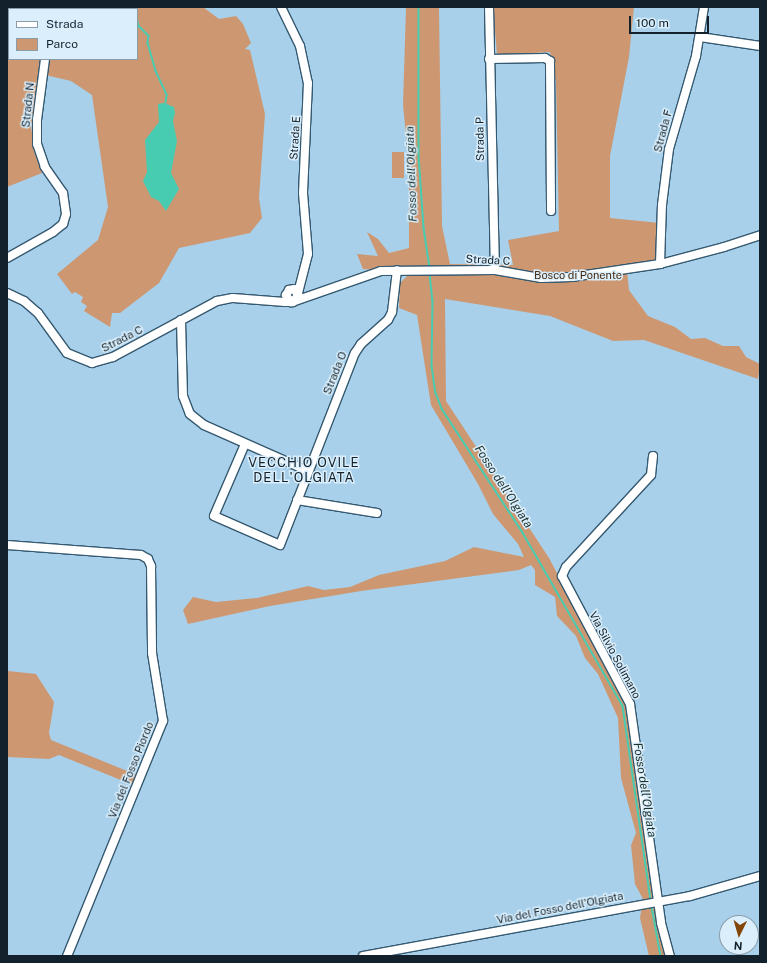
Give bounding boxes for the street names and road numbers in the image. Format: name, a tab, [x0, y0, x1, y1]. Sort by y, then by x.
street label: Strada N	[19, 82, 37, 128]
street label: Strada F	[651, 108, 675, 154]
street label: Strada E	[287, 116, 303, 160]
street label: Strada P	[473, 117, 487, 161]
street label: Strada C	[465, 252, 511, 268]
street label: Strada C	[99, 323, 145, 355]
street label: Strada O	[320, 350, 350, 396]
street label: Via Silvio Solimano	[586, 609, 644, 701]
street label: Via del Fosso Piordo	[106, 720, 156, 820]
street label: Via del Fosso dell'Olgiata	[495, 889, 625, 927]

